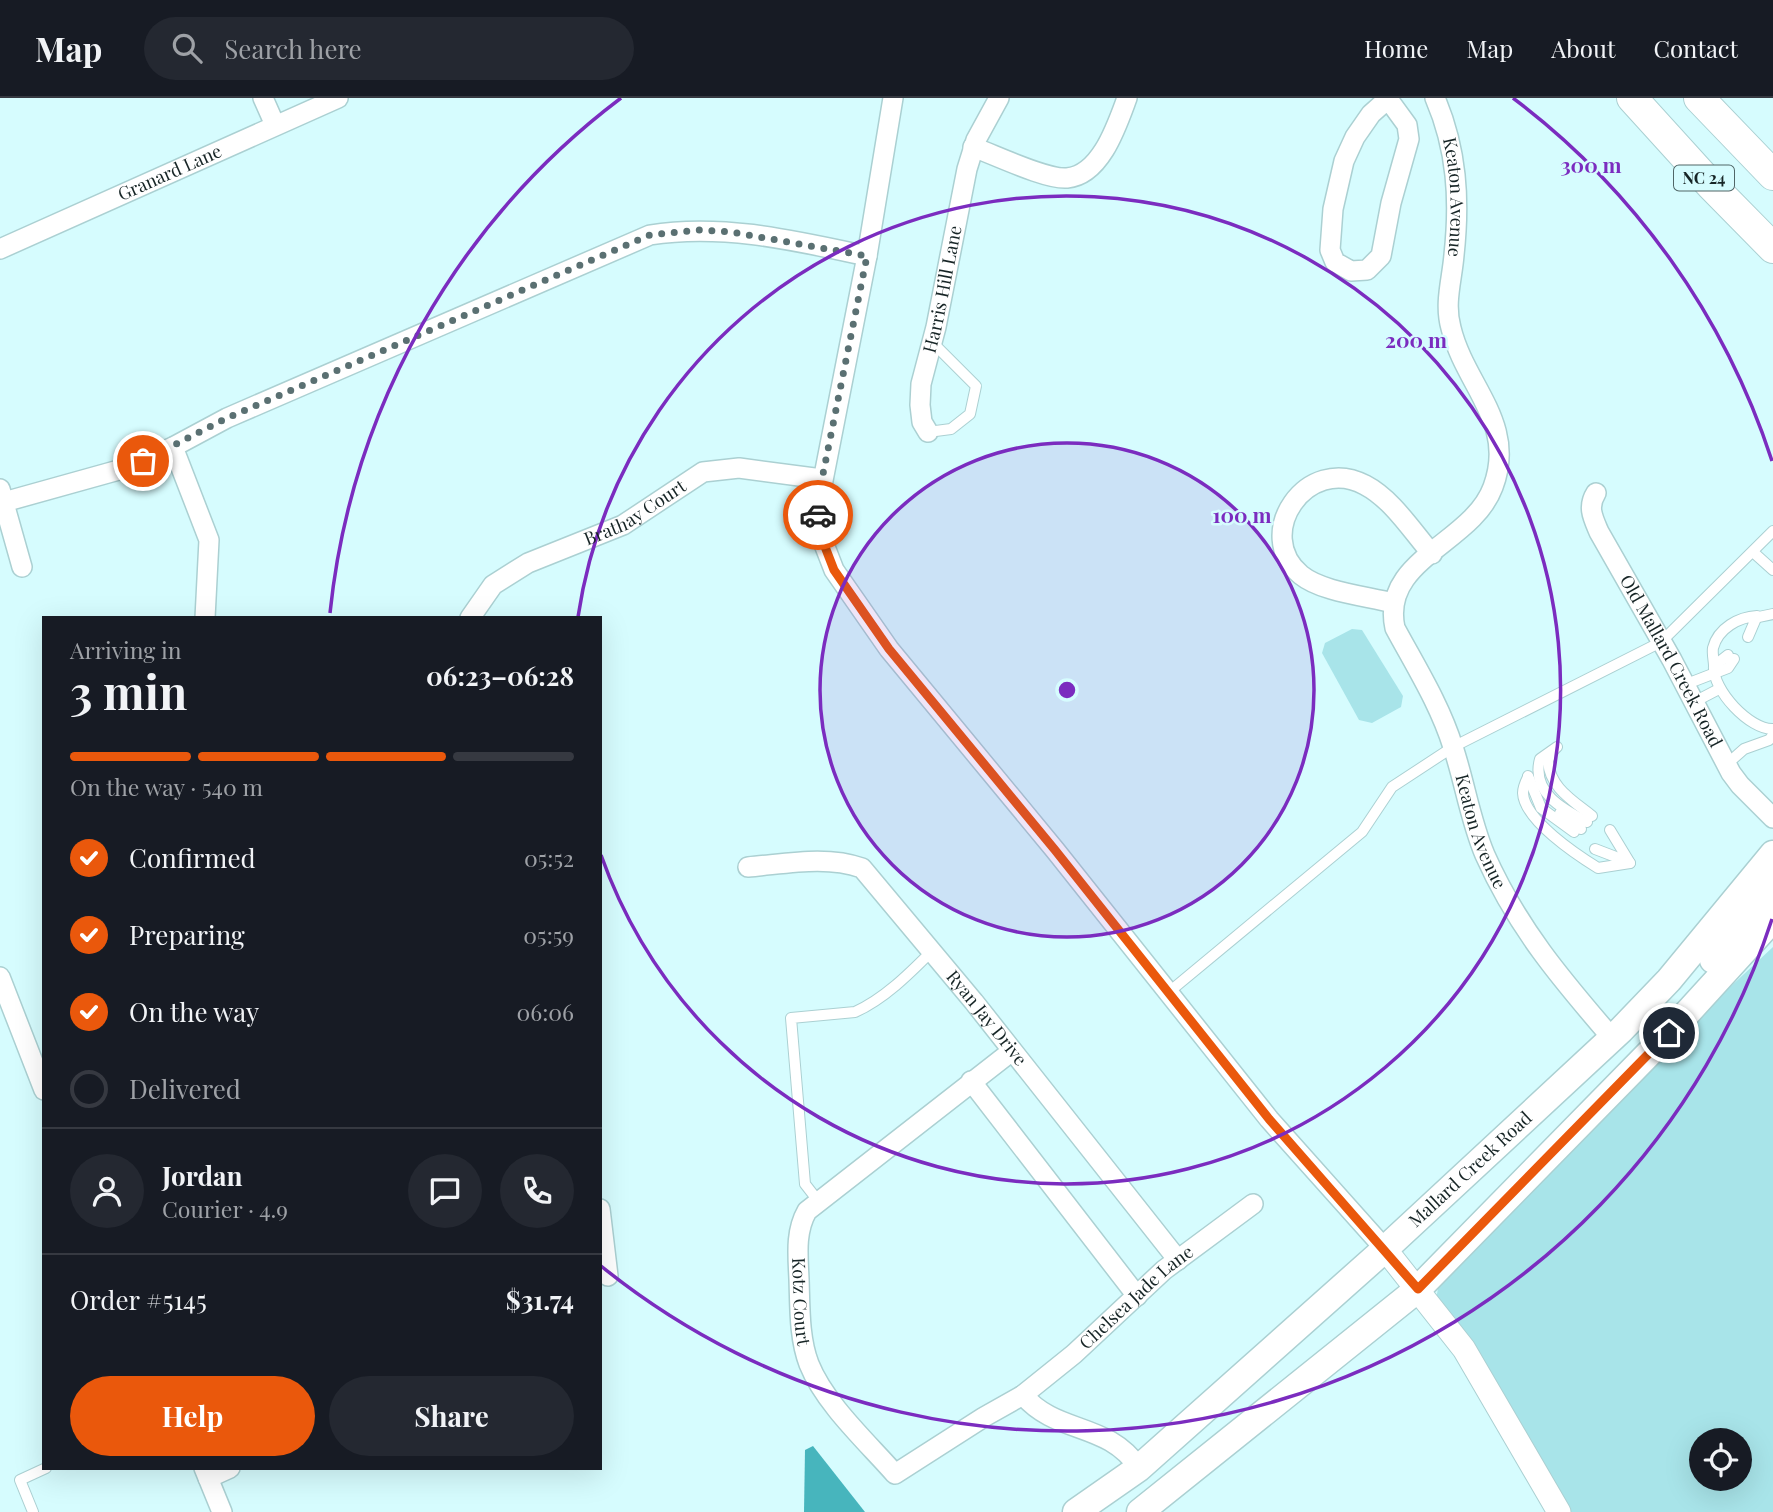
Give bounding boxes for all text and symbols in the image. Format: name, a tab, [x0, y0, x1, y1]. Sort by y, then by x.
search box	[144, 17, 634, 80]
text: Map	[35, 26, 102, 70]
icon: search	[168, 29, 206, 67]
text: Search here	[224, 31, 362, 66]
text: Home	[1364, 32, 1428, 64]
text: Map	[1466, 32, 1513, 64]
text: About	[1551, 32, 1615, 64]
text: Contact	[1653, 32, 1738, 64]
street label: Keaton Avenue	[1438, 135, 1470, 258]
street label: Granard Lane	[114, 139, 225, 206]
text: 300 m	[1560, 150, 1622, 178]
road number: NC 24	[1674, 166, 1734, 190]
street label: Harris Hill Lane	[917, 223, 967, 355]
text: 200 m	[1385, 325, 1447, 353]
pin	[113, 431, 173, 491]
icon: bag	[124, 442, 162, 480]
street label: Brathay Court	[580, 473, 691, 550]
courier	[783, 480, 853, 550]
icon: car	[799, 496, 837, 534]
text: 100 m	[1212, 500, 1272, 528]
street label: Old Mallard Creek Road	[1615, 570, 1729, 751]
text: Arriving in	[70, 634, 182, 665]
text: 06:23–06:28	[426, 658, 574, 693]
text: 3 min	[70, 660, 187, 722]
centre of rings	[1055, 678, 1079, 702]
text: On the way · 540 m	[70, 771, 263, 802]
street label: Keaton Avenue	[1450, 771, 1512, 893]
icon: check	[70, 839, 108, 877]
text: Confirmed	[129, 840, 256, 875]
text: 05:52	[524, 842, 574, 873]
icon: check	[70, 916, 108, 954]
text: Preparing	[129, 917, 245, 952]
text: 05:59	[523, 919, 574, 950]
street label: Ryan Jay Drive	[941, 965, 1033, 1070]
icon: check	[70, 993, 108, 1031]
text: On the way	[129, 994, 259, 1029]
text: 06:06	[516, 996, 574, 1027]
pin	[1639, 1003, 1699, 1063]
icon: home	[1650, 1014, 1688, 1052]
text: Delivered	[129, 1071, 241, 1106]
street label: Mallard Creek Road	[1403, 1105, 1537, 1232]
button: person	[70, 1154, 144, 1228]
button: chat	[408, 1154, 482, 1228]
button: phone	[500, 1154, 574, 1228]
text: Jordan	[162, 1158, 242, 1193]
text: Courier · 4.9	[162, 1193, 288, 1224]
street label: Chelsea Jade Lane	[1073, 1239, 1198, 1354]
street label: Kotz Court	[787, 1257, 817, 1348]
text: Order #5145	[70, 1282, 207, 1317]
text: $31.74	[506, 1282, 574, 1317]
button: Help	[70, 1376, 315, 1456]
button: Share	[329, 1376, 574, 1456]
map controls	[1689, 1428, 1752, 1491]
button: locate	[1689, 1428, 1752, 1491]

